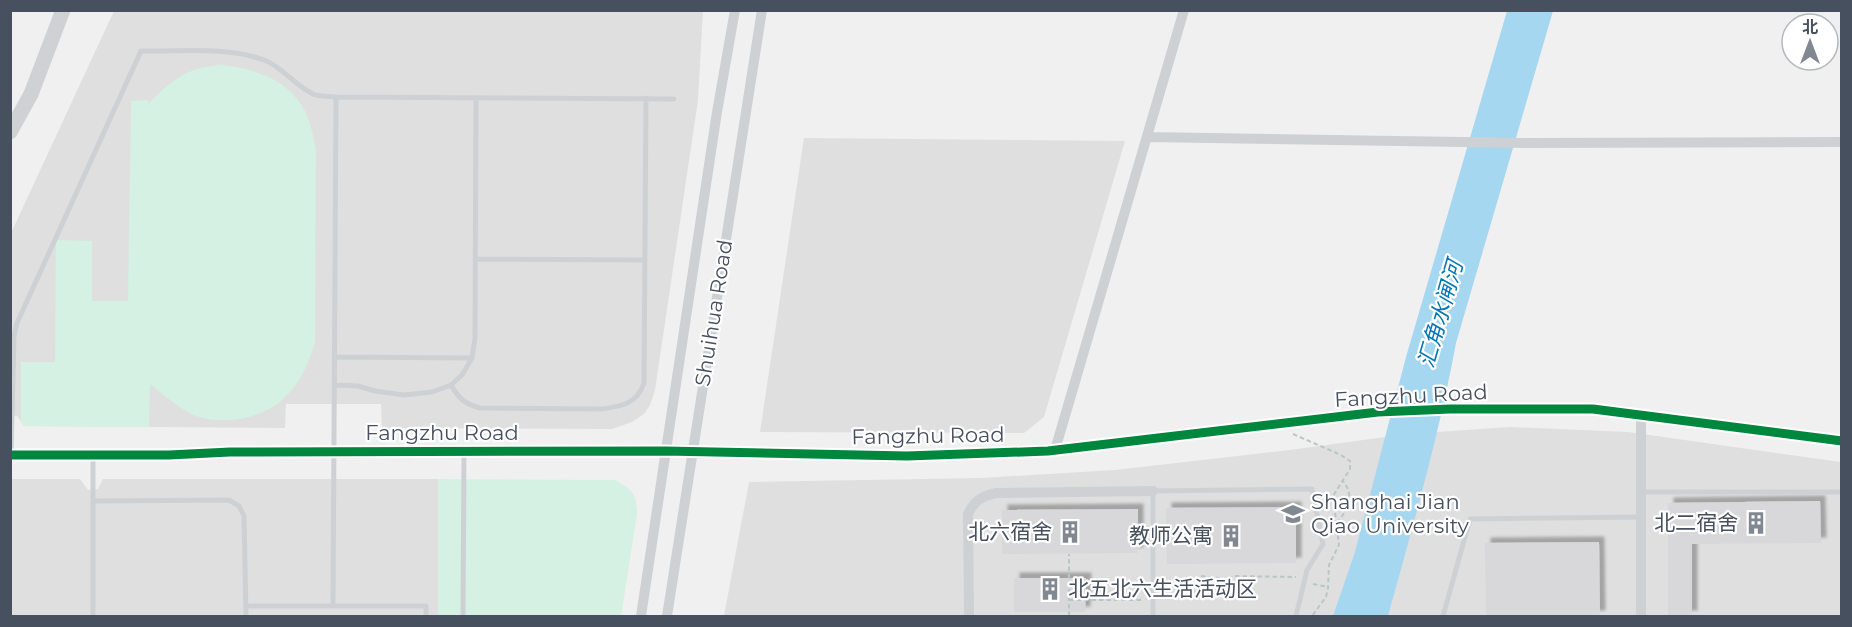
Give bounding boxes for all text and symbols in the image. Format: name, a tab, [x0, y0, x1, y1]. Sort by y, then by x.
north arrow	[1780, 12, 1840, 72]
text: 北	[1802, 18, 1818, 37]
street label: Shuihua Road	[690, 238, 737, 388]
water label: 汇角水闸河	[1412, 254, 1470, 371]
street label: Fangzhu Road	[1334, 379, 1488, 412]
street label: Fangzhu Road	[365, 420, 519, 445]
street label: Fangzhu Road	[851, 422, 1005, 449]
place label: Shanghai Jian Qiao University	[1311, 489, 1469, 538]
school or university icon: Shanghai Jian Qiao University	[1280, 501, 1306, 527]
place label: 北二宿舍	[1654, 510, 1738, 535]
building icon: 北二宿舍	[1743, 510, 1769, 536]
place label: 北六宿舍	[968, 519, 1052, 544]
building icon: 北六宿舍	[1057, 519, 1083, 545]
place label: 教师公寓	[1129, 523, 1213, 548]
building icon: 教师公寓	[1218, 523, 1244, 549]
building icon: 北五北六生活活动区	[1037, 576, 1063, 602]
place label: 北五北六生活活动区	[1068, 576, 1257, 601]

